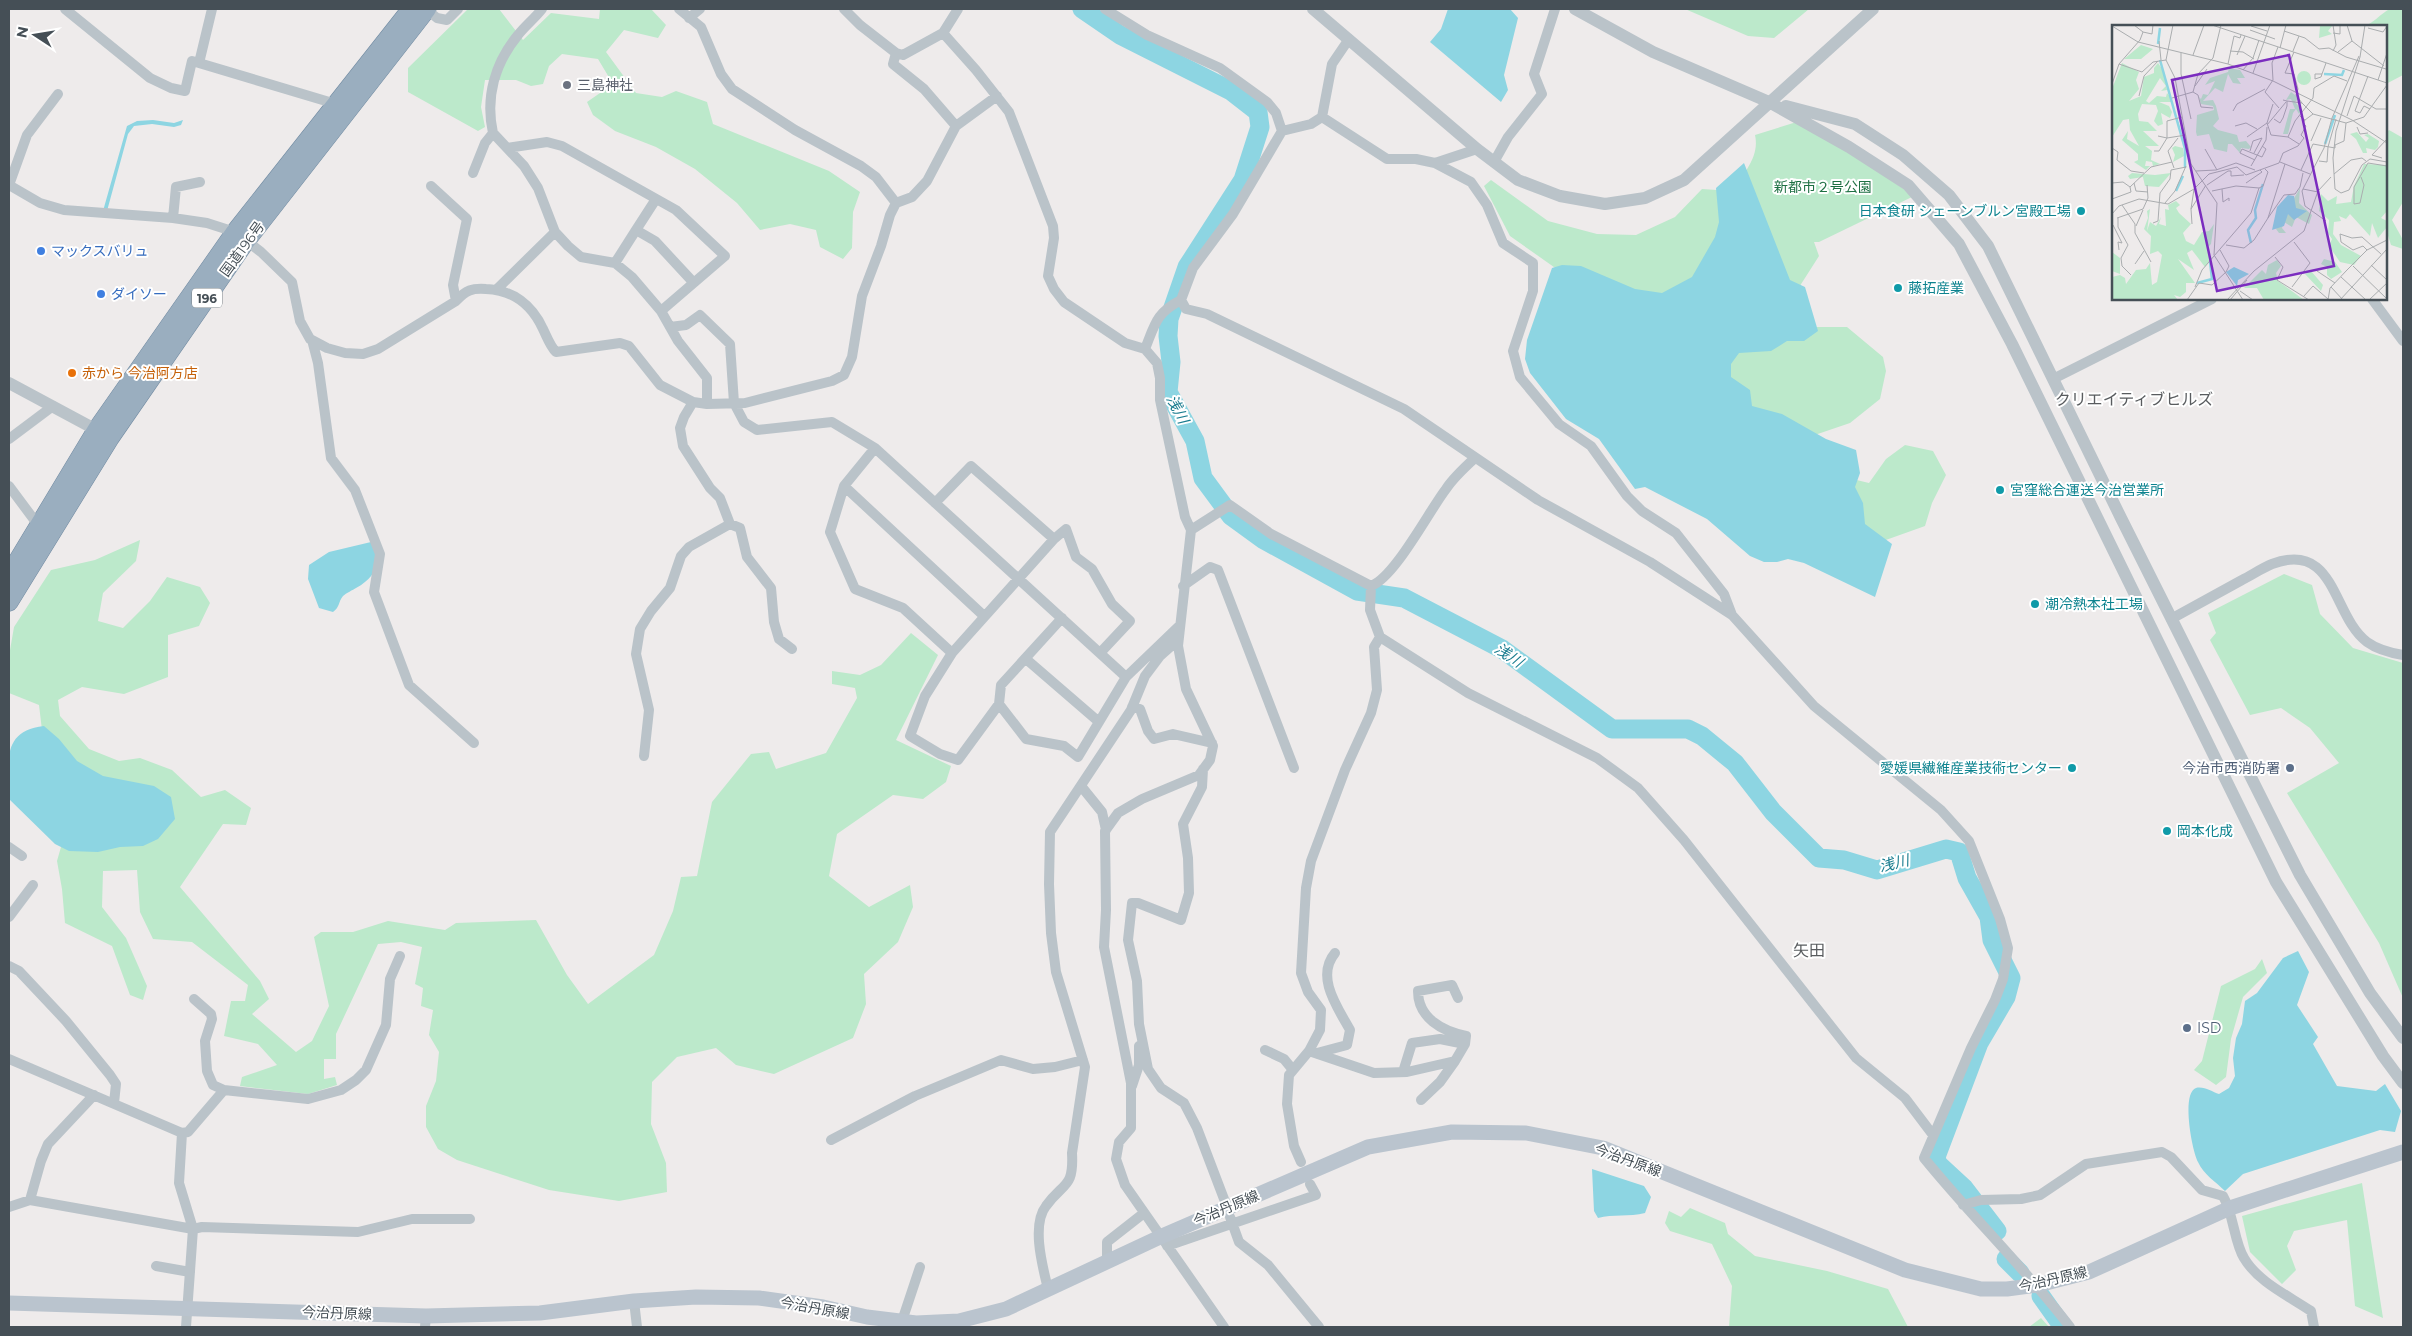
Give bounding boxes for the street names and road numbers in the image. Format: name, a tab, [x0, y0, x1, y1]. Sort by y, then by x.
street label: 国道196号	[216, 218, 268, 280]
road number: 196	[192, 288, 222, 308]
street label: 今治丹原線	[1592, 1140, 1664, 1180]
street label: 今治丹原線	[1190, 1186, 1262, 1230]
street label: 今治丹原線	[2017, 1262, 2089, 1296]
street label: 今治丹原線	[779, 1293, 851, 1323]
street label: 今治丹原線	[302, 1303, 372, 1323]

